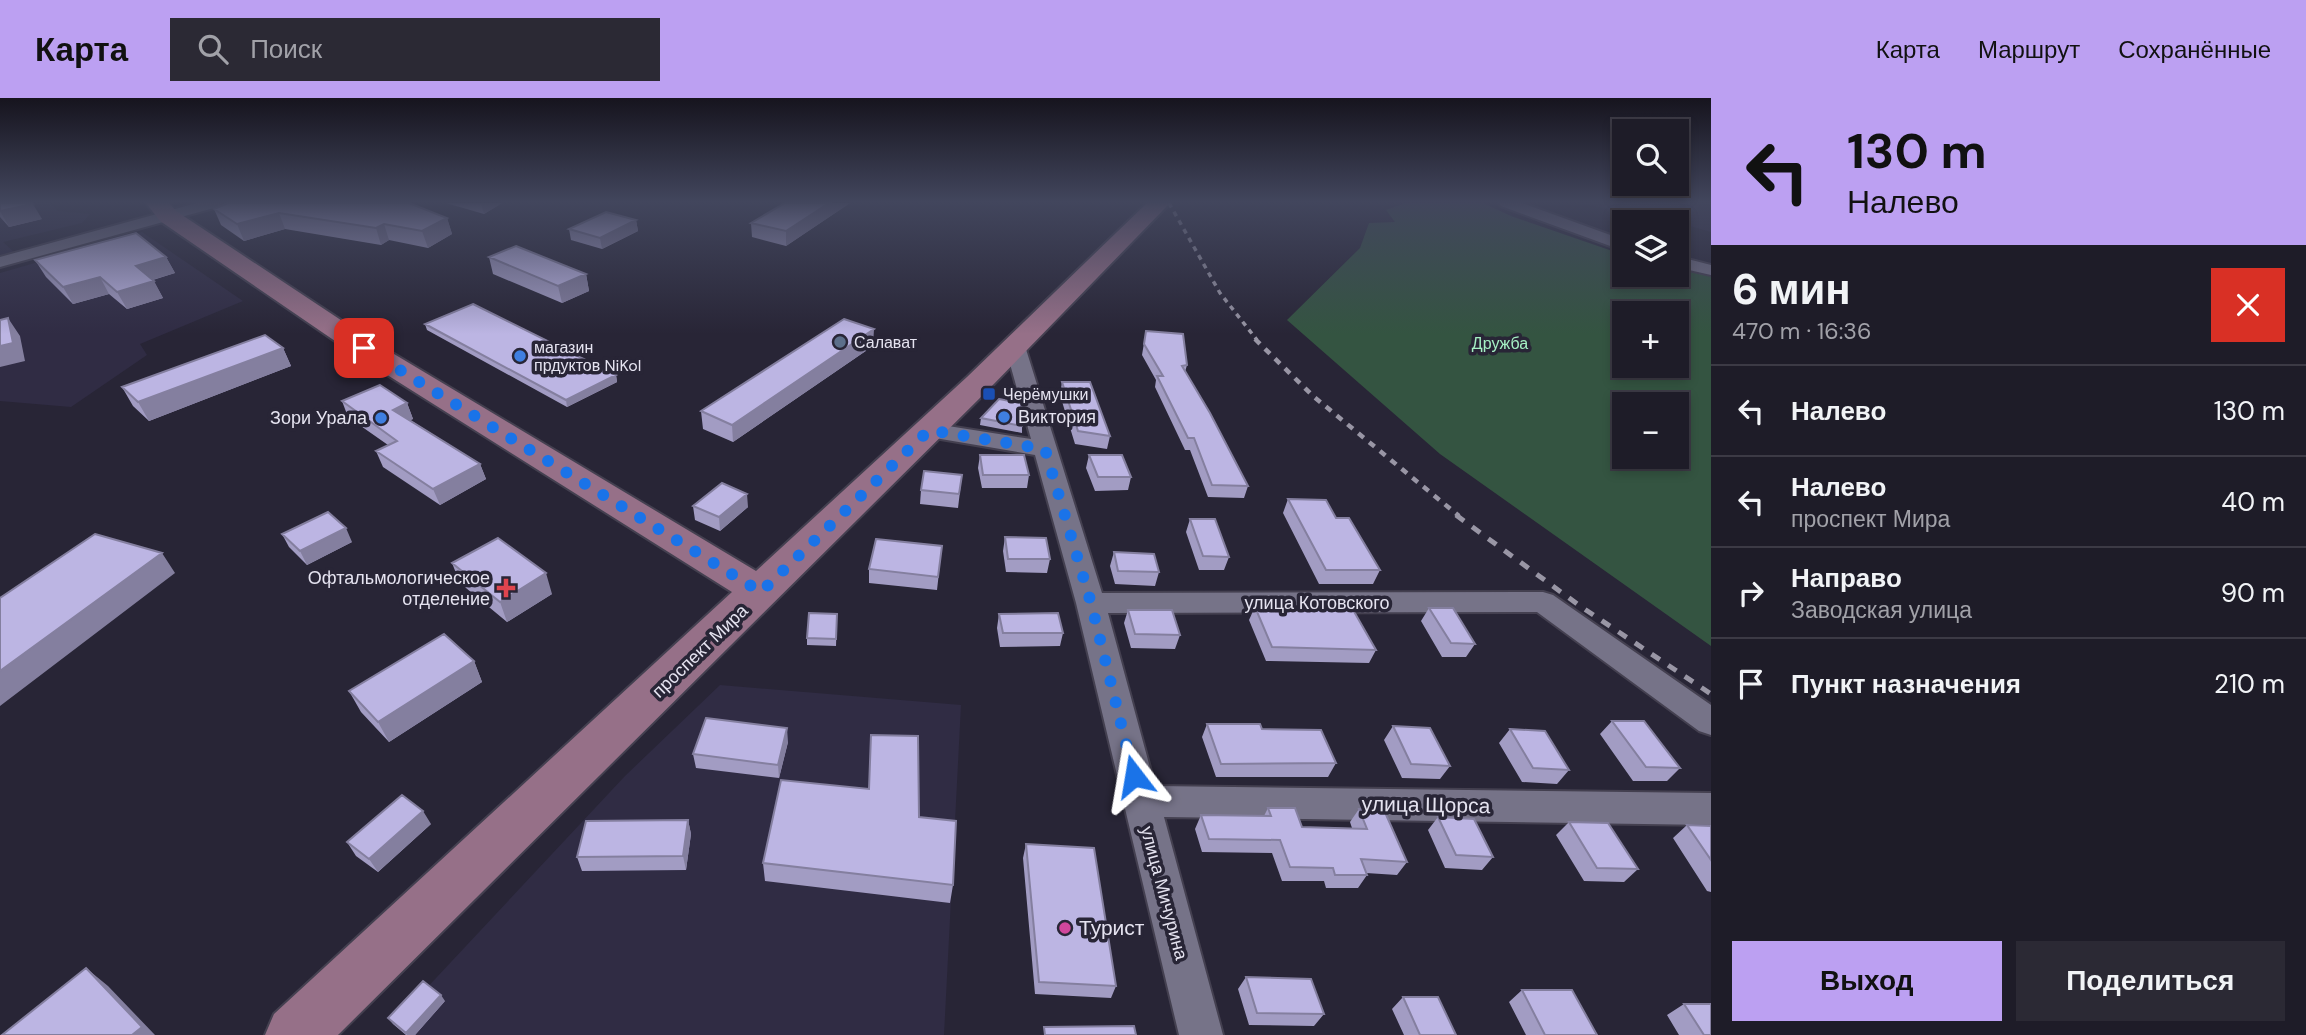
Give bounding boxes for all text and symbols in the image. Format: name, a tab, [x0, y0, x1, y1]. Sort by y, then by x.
search box	[170, 18, 660, 81]
text: Карта	[35, 28, 128, 71]
icon: search	[194, 30, 232, 68]
text: Поиск	[250, 32, 322, 66]
text: Карта	[1876, 34, 1940, 65]
text: Маршрут	[1978, 34, 2080, 65]
text: Сохранённые	[2118, 34, 2271, 65]
map controls	[1612, 119, 1689, 469]
button: search	[1612, 119, 1689, 196]
text: 130 m	[1847, 119, 1987, 183]
icon: left	[1732, 126, 1823, 217]
text: Налево	[1847, 181, 1959, 223]
button: layers	[1612, 210, 1689, 287]
text: 6 мин	[1732, 262, 1851, 317]
button: close	[2211, 268, 2285, 342]
button: +	[1612, 301, 1689, 378]
text: 470 m · 16:36	[1732, 316, 1871, 346]
pin	[334, 318, 394, 378]
icon: arrive	[345, 329, 383, 367]
place label: Салават	[854, 332, 918, 353]
park label: Дружба	[1472, 333, 1528, 354]
marker: Салават	[832, 334, 848, 350]
place label: магазин прдуктов NiKol	[534, 337, 641, 376]
marker: магазин прдуктов NiKol	[512, 348, 528, 364]
place label: Черёмушки	[1003, 384, 1088, 405]
marker: Черёмушки	[981, 386, 997, 402]
button: −	[1612, 392, 1689, 469]
icon: left	[1732, 392, 1770, 430]
text: Налево	[1791, 394, 1886, 428]
text: 130 m	[2214, 394, 2285, 428]
place label: Виктория	[1018, 405, 1096, 429]
place label: Зори Урала	[270, 406, 368, 430]
marker: Виктория	[996, 409, 1012, 425]
marker: Зори Урала	[373, 410, 389, 426]
text: Налево	[1791, 470, 1886, 504]
icon: left	[1732, 483, 1770, 521]
text: 40 m	[2221, 485, 2285, 519]
text: проспект Мира	[1791, 504, 1950, 534]
text: Направо	[1791, 561, 1902, 595]
place label: Офтальмологическое отделение	[308, 566, 490, 611]
icon: right	[1732, 574, 1770, 612]
text: 90 m	[2221, 576, 2285, 610]
marker: Офтальмологическое отделение	[496, 578, 516, 598]
street label: улица Котовского	[1244, 591, 1390, 615]
text: Заводская улица	[1791, 595, 1972, 625]
street label: проспект Мира	[647, 598, 754, 703]
icon: arrive	[1732, 665, 1770, 703]
text: Пункт назначения	[1791, 667, 2021, 701]
text: 210 m	[2214, 667, 2285, 701]
position arrow	[1097, 739, 1171, 813]
street label: улица Щорса	[1361, 790, 1491, 820]
street label: улица Мичурина	[1135, 823, 1194, 963]
place label: Турист	[1079, 914, 1145, 942]
marker: Турист	[1057, 920, 1073, 936]
button: Выход	[1732, 941, 2002, 1021]
button: Поделиться	[2016, 941, 2285, 1021]

